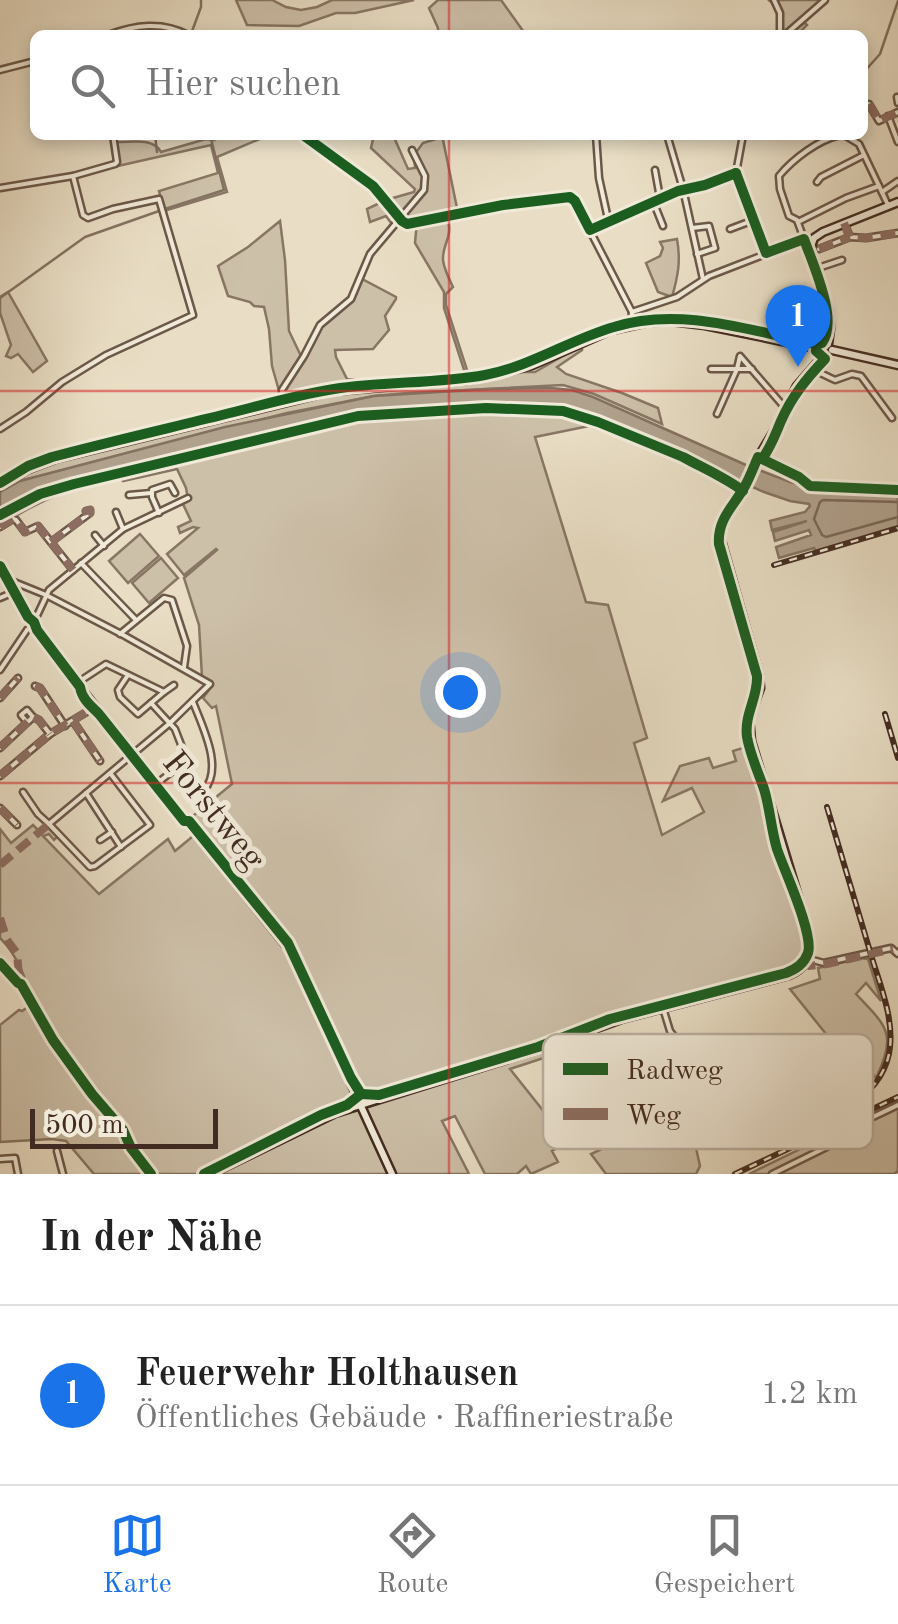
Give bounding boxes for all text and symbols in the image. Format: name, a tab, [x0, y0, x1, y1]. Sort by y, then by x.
search box	[30, 30, 868, 140]
icon: search	[65, 58, 120, 113]
text: Hier suchen	[145, 66, 341, 104]
pin: 1	[766, 284, 830, 367]
your location	[435, 667, 486, 718]
street label: Forstweg	[155, 745, 271, 877]
legend	[543, 1034, 873, 1149]
text: Radweg	[626, 1058, 723, 1086]
text: Weg	[626, 1103, 681, 1131]
scale bar	[30, 1104, 218, 1148]
text: 500 m	[45, 1112, 124, 1140]
text: In der Nähe	[40, 1218, 263, 1260]
text: Feuerwehr Holthausen	[135, 1356, 519, 1394]
text: 1	[63, 1379, 82, 1411]
text: 1.2 km	[761, 1379, 858, 1411]
text: Öffentliches Gebäude · Raffineriestraße	[135, 1403, 674, 1435]
tab: Karte	[103, 1508, 172, 1603]
tab: Route	[377, 1508, 448, 1603]
tab: Gespeichert	[654, 1508, 795, 1603]

